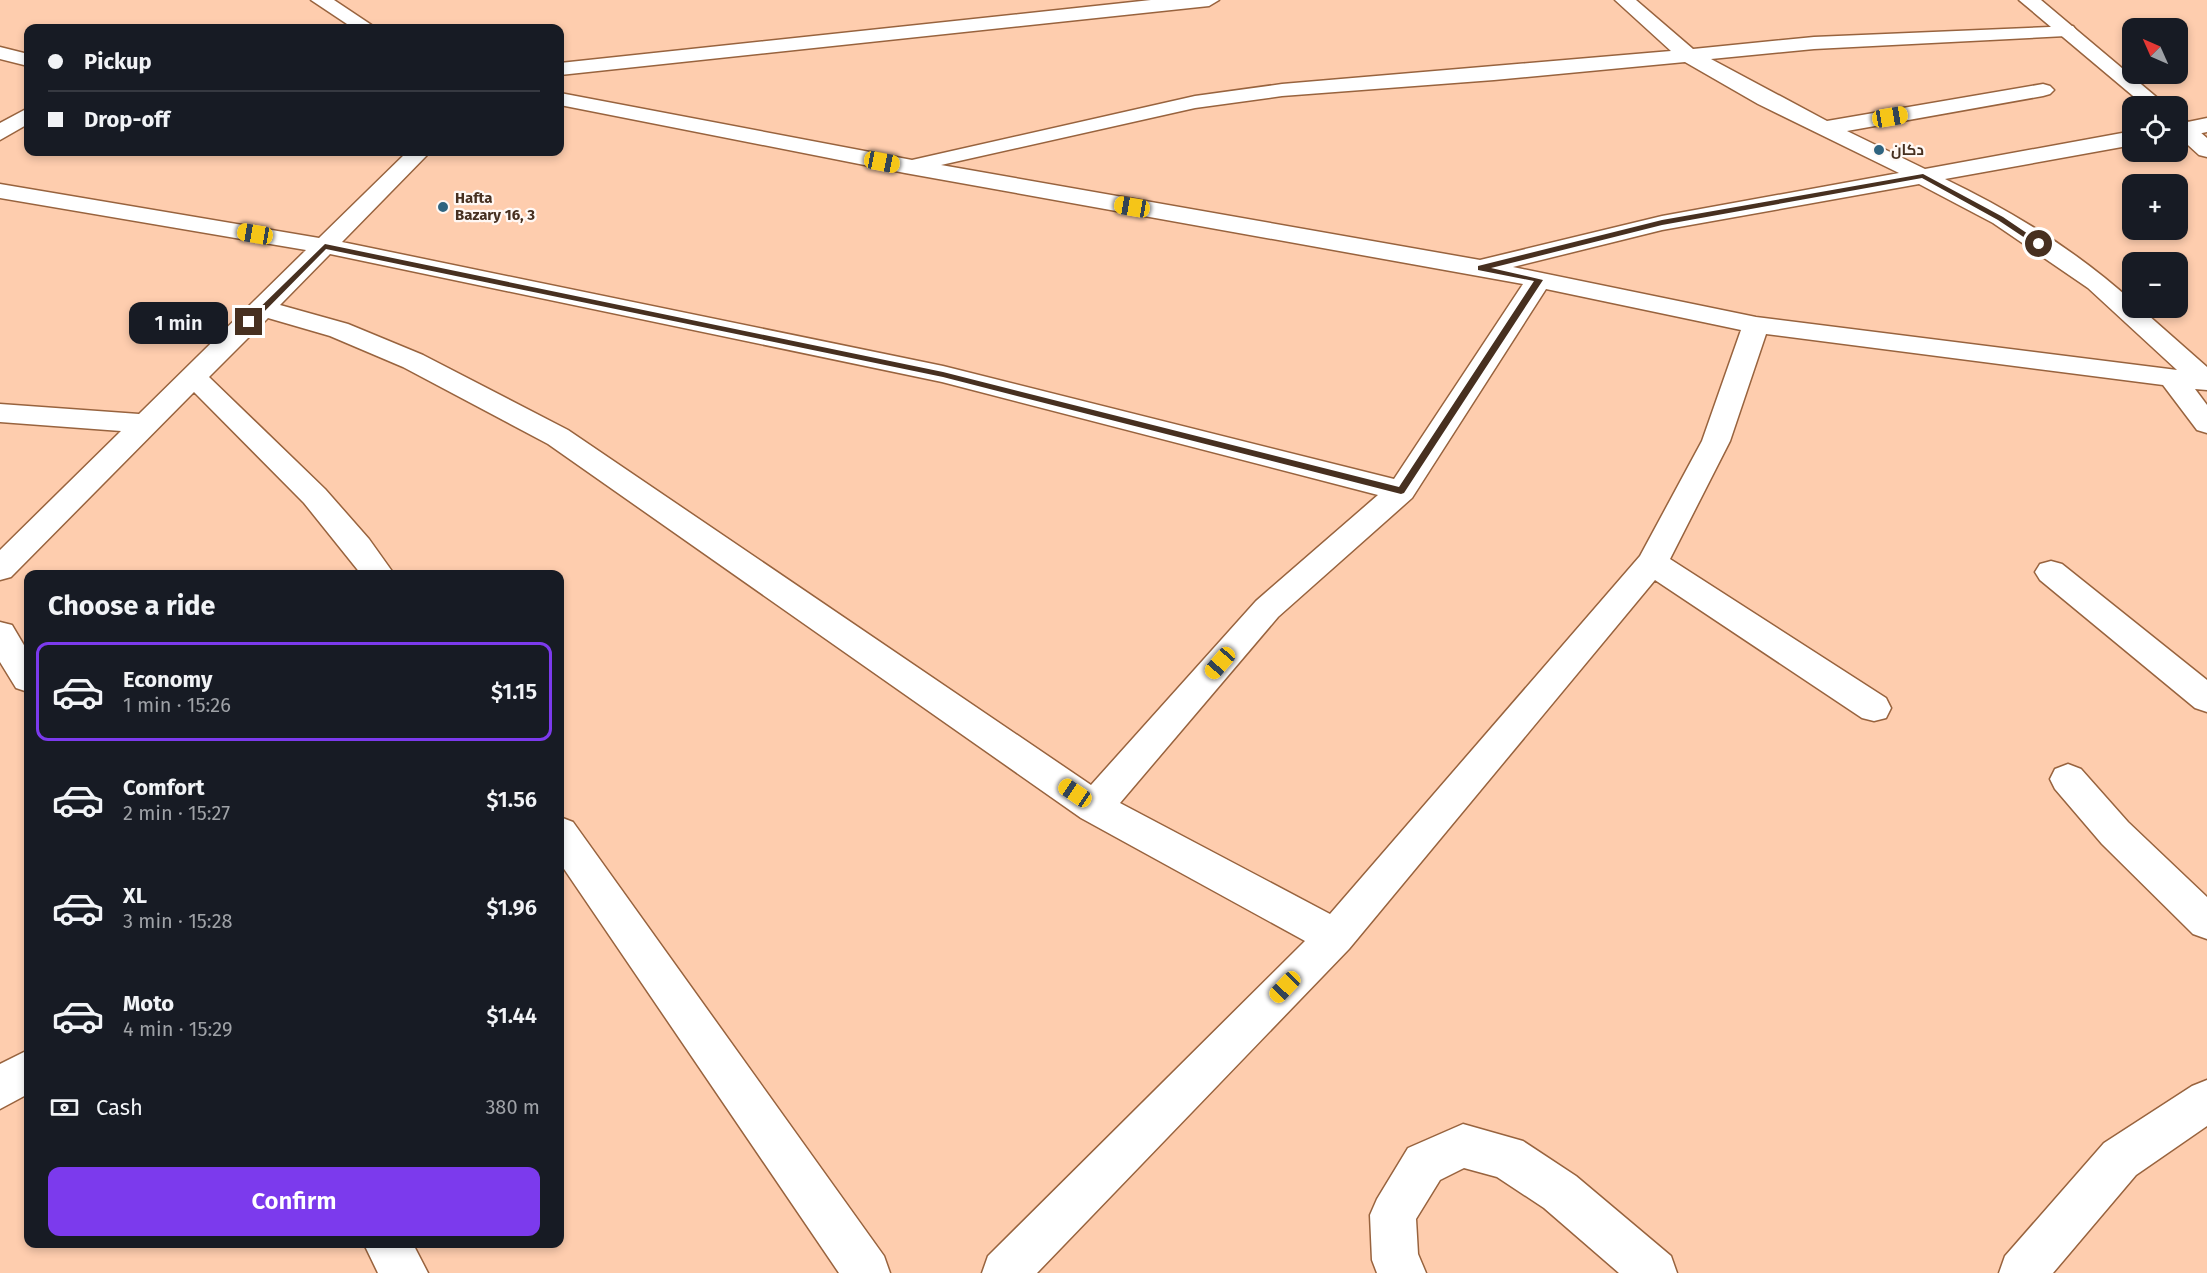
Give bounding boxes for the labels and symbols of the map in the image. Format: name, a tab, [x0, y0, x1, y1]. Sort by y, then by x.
north arrow	[2122, 18, 2188, 84]
car	[1871, 105, 1909, 129]
place label: دكان	[1891, 141, 1924, 159]
marker: دكان	[1872, 143, 1886, 157]
car	[863, 150, 901, 174]
place label: Hafta Bazary 16, 3	[455, 189, 535, 224]
car	[1113, 195, 1151, 219]
marker: Hafta Bazary 16, 3	[436, 200, 450, 214]
car	[236, 222, 274, 246]
route start	[2025, 230, 2052, 257]
callout: 1 min	[129, 301, 228, 343]
route end	[235, 308, 262, 335]
car	[1201, 644, 1239, 682]
car	[1055, 775, 1095, 811]
car	[1266, 968, 1304, 1006]

